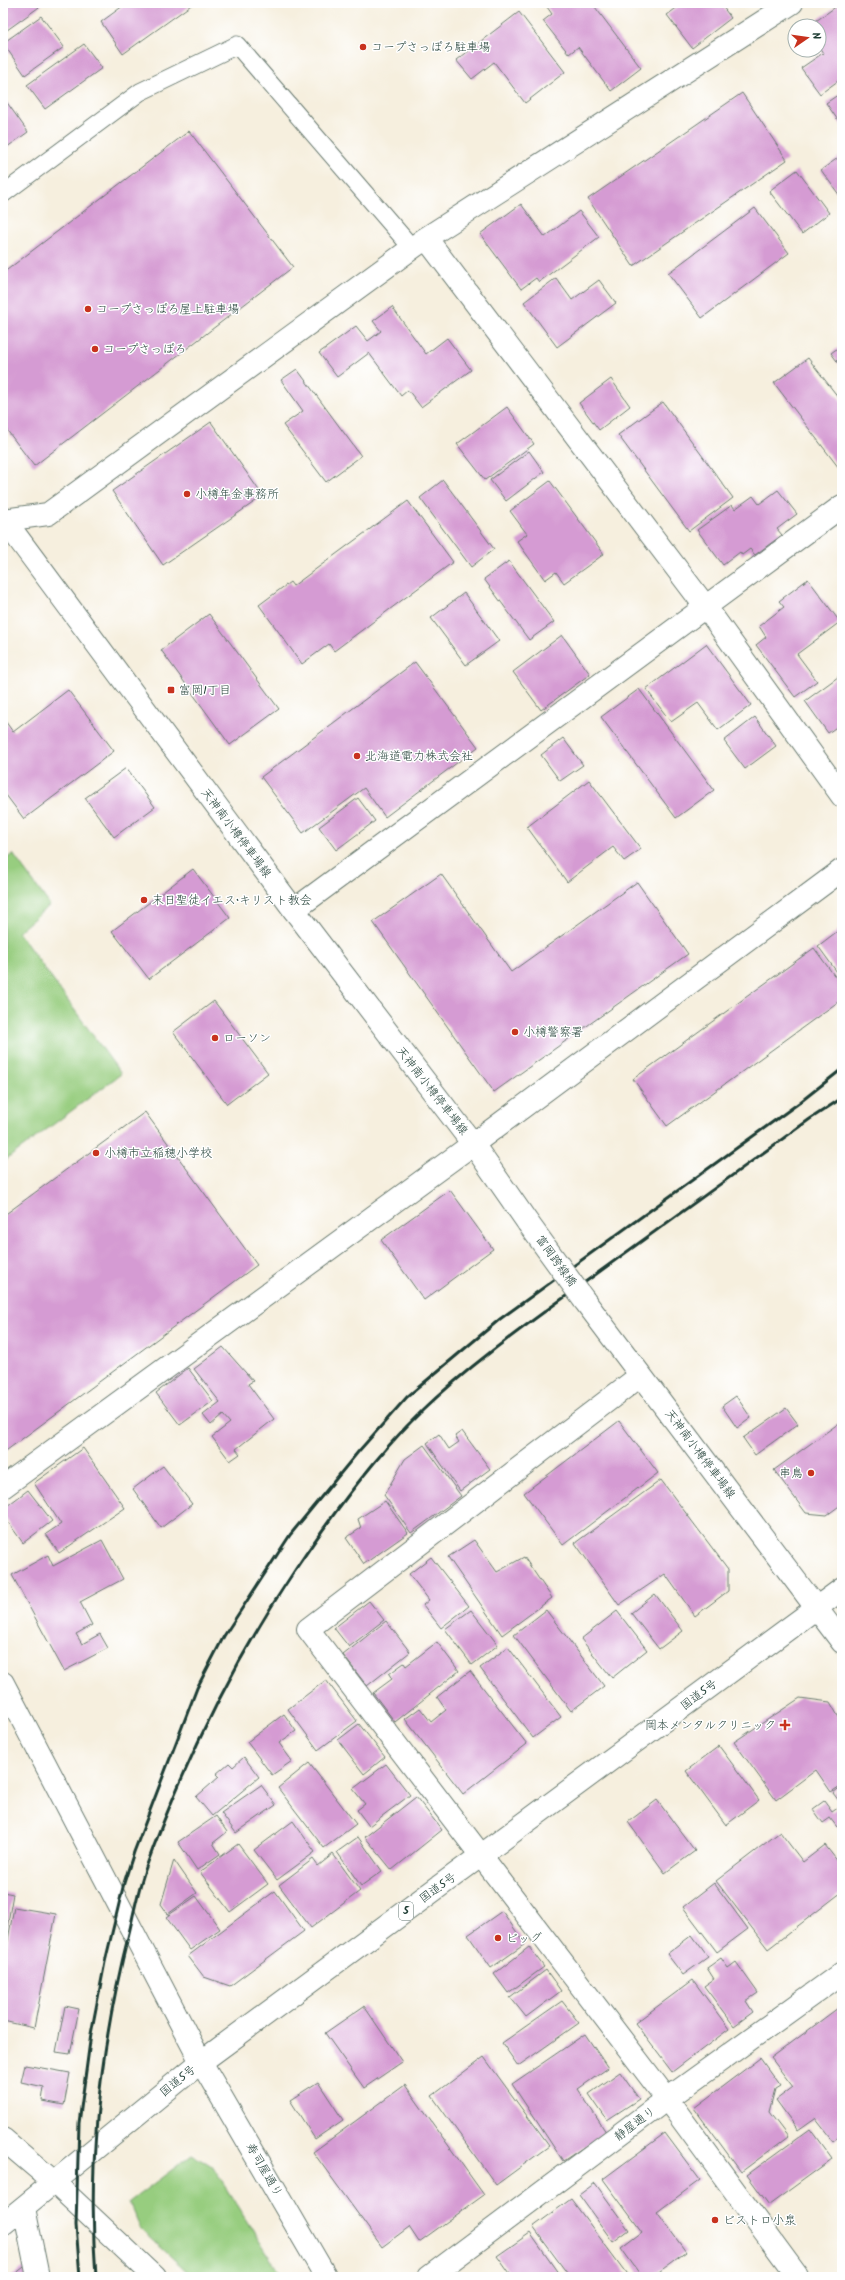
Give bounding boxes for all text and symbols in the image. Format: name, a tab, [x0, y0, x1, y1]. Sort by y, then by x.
north arrow	[787, 18, 827, 58]
text: N	[806, 31, 825, 41]
place label: コープさっぽろ駐車場	[371, 38, 491, 57]
marker: コープさっぽろ駐車場	[358, 42, 368, 52]
place label: コープさっぽろ屋上駐車場	[96, 300, 240, 319]
marker: コープさっぽろ屋上駐車場	[83, 304, 93, 314]
place label: コープさっぽろ	[103, 340, 187, 359]
marker: コープさっぽろ	[90, 344, 100, 354]
place label: 小樽年金事務所	[195, 485, 279, 504]
marker: 小樽年金事務所	[182, 489, 192, 499]
place label: 富岡1丁目	[179, 681, 231, 700]
marker: 富岡1丁目	[166, 685, 176, 695]
place label: 北海道電力株式会社	[365, 747, 473, 766]
marker: 北海道電力株式会社	[352, 751, 362, 761]
street label: 天神南小樽停車場線	[196, 784, 276, 882]
place label: 末日聖徒イエス•キリスト教会	[152, 891, 312, 910]
marker: 末日聖徒イエス•キリスト教会	[139, 895, 149, 905]
place label: 小樽警察署	[523, 1023, 583, 1042]
marker: 小樽警察署	[510, 1027, 520, 1037]
place label: ローソン	[223, 1029, 271, 1048]
marker: ローソン	[210, 1033, 220, 1043]
street label: 天神南小樽停車場線	[391, 1043, 473, 1139]
place label: 小樽市立稲穂小学校	[104, 1144, 212, 1163]
marker: 小樽市立稲穂小学校	[91, 1148, 101, 1158]
street label: 富岡跨線橋	[531, 1231, 581, 1291]
street label: 天神南小樽停車場線	[660, 1405, 740, 1503]
place label: 串鳥	[779, 1464, 803, 1483]
marker: 串鳥	[806, 1468, 816, 1478]
street label: 国道5号	[676, 1675, 722, 1715]
place label: 岡本メンタルクリニック	[645, 1716, 776, 1735]
marker: 岡本メンタルクリニック	[779, 1719, 791, 1731]
street label: 国道5号	[415, 1868, 461, 1908]
road number: 5	[399, 1902, 413, 1920]
place label: ビッグ	[506, 1929, 542, 1948]
marker: ビッグ	[493, 1933, 503, 1943]
street label: 国道5号	[156, 2060, 200, 2102]
street label: 静屋通り	[610, 2102, 660, 2146]
street label: 寿司屋通り	[241, 2139, 287, 2201]
place label: ビストロ小泉	[723, 2211, 796, 2230]
marker: ビストロ小泉	[710, 2215, 720, 2225]

